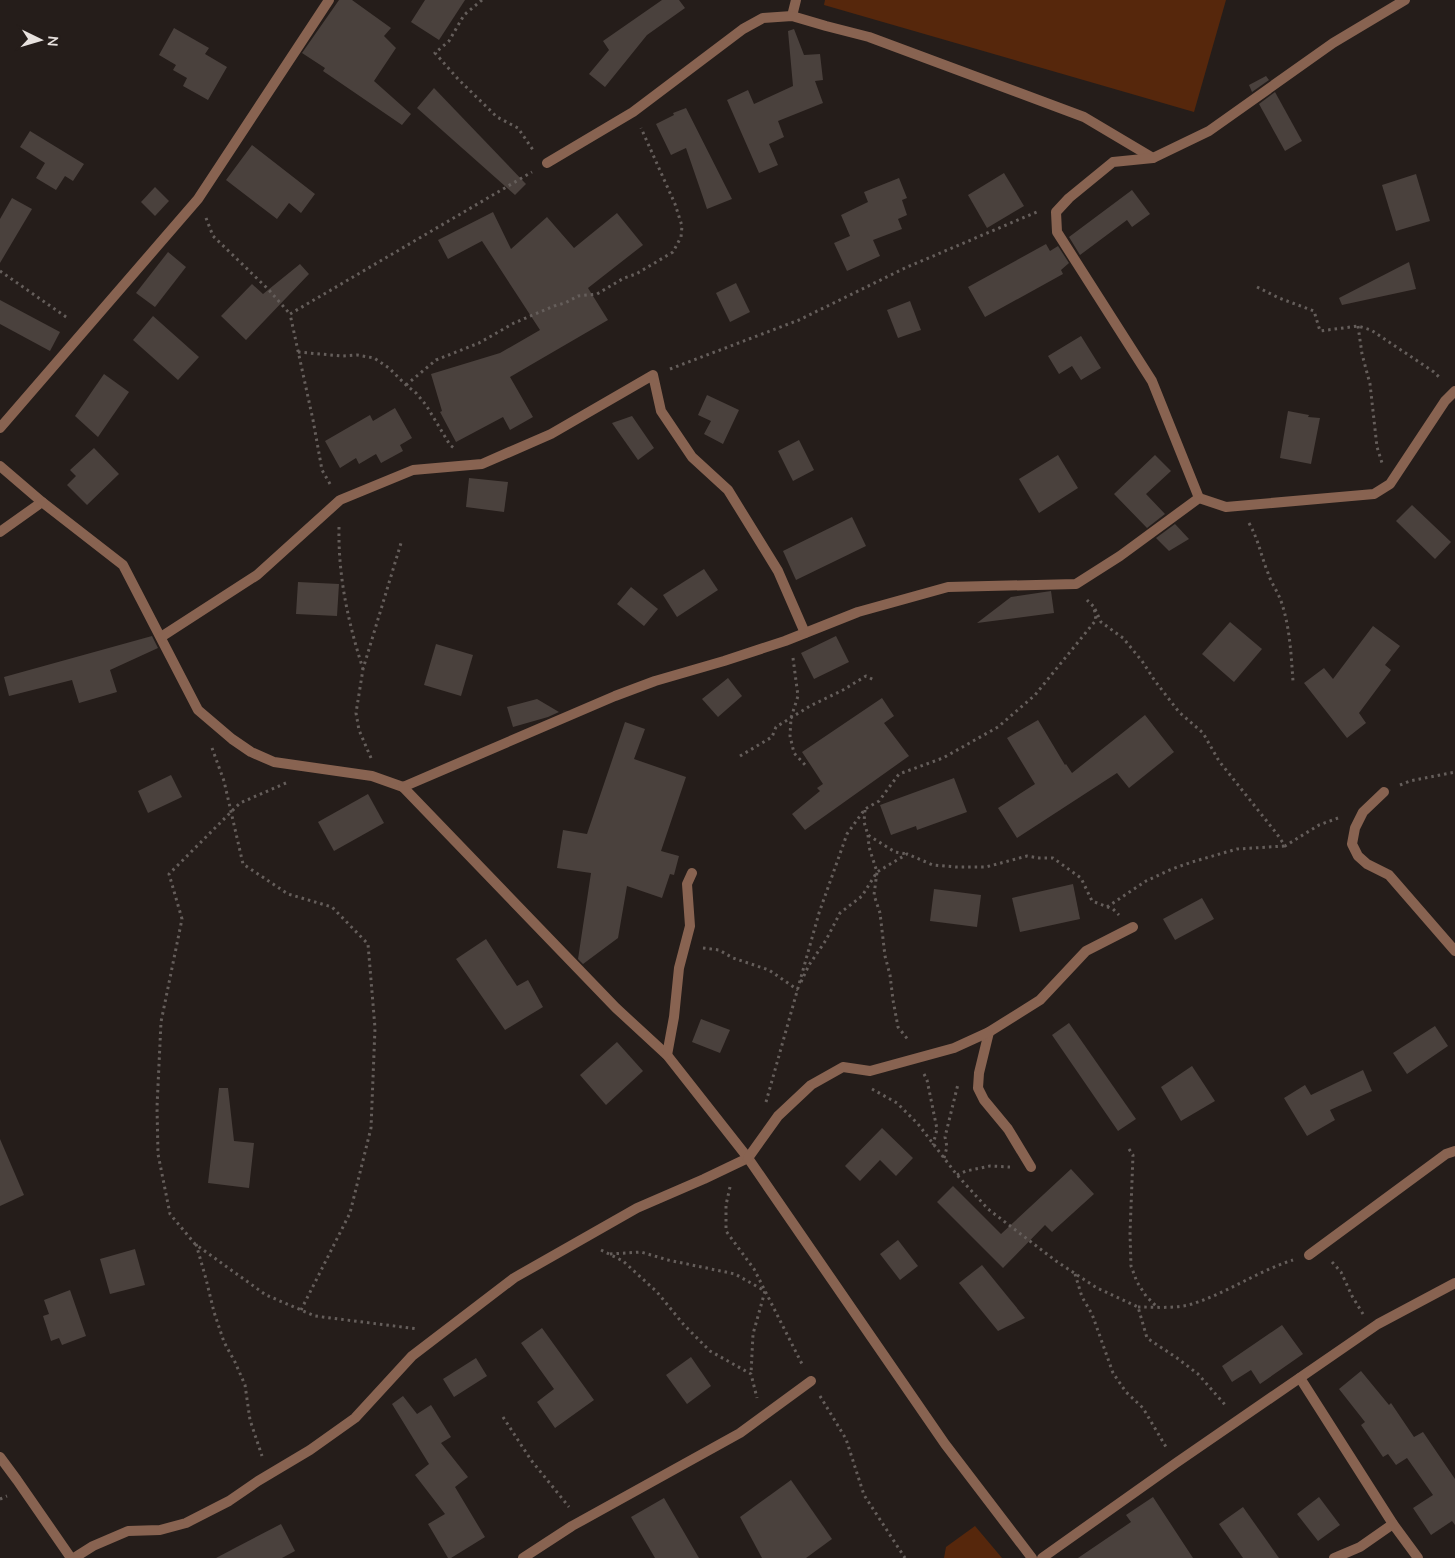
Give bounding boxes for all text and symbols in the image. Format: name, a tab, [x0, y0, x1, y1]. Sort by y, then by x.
north arrow	[15, 15, 65, 65]
text: N	[44, 35, 62, 47]

